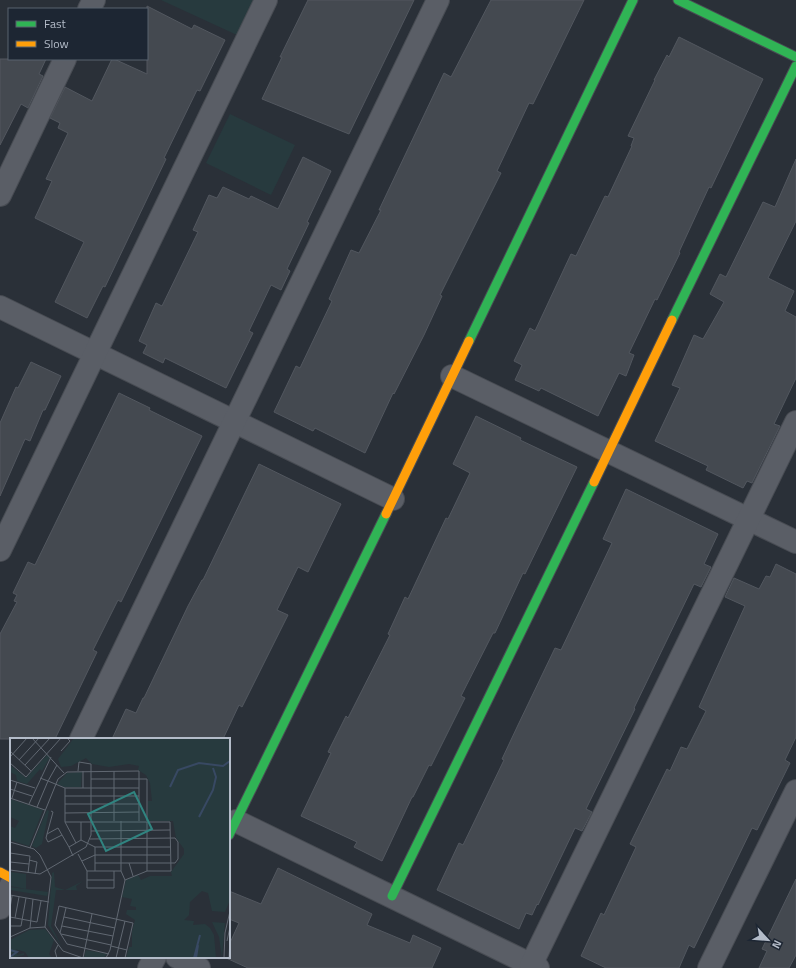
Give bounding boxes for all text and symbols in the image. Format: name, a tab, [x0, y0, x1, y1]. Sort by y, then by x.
legend	[8, 8, 148, 60]
text: Fast	[44, 14, 67, 33]
text: Slow	[44, 34, 69, 53]
inset map	[10, 738, 230, 958]
north arrow	[748, 920, 788, 960]
text: N	[768, 937, 786, 951]

